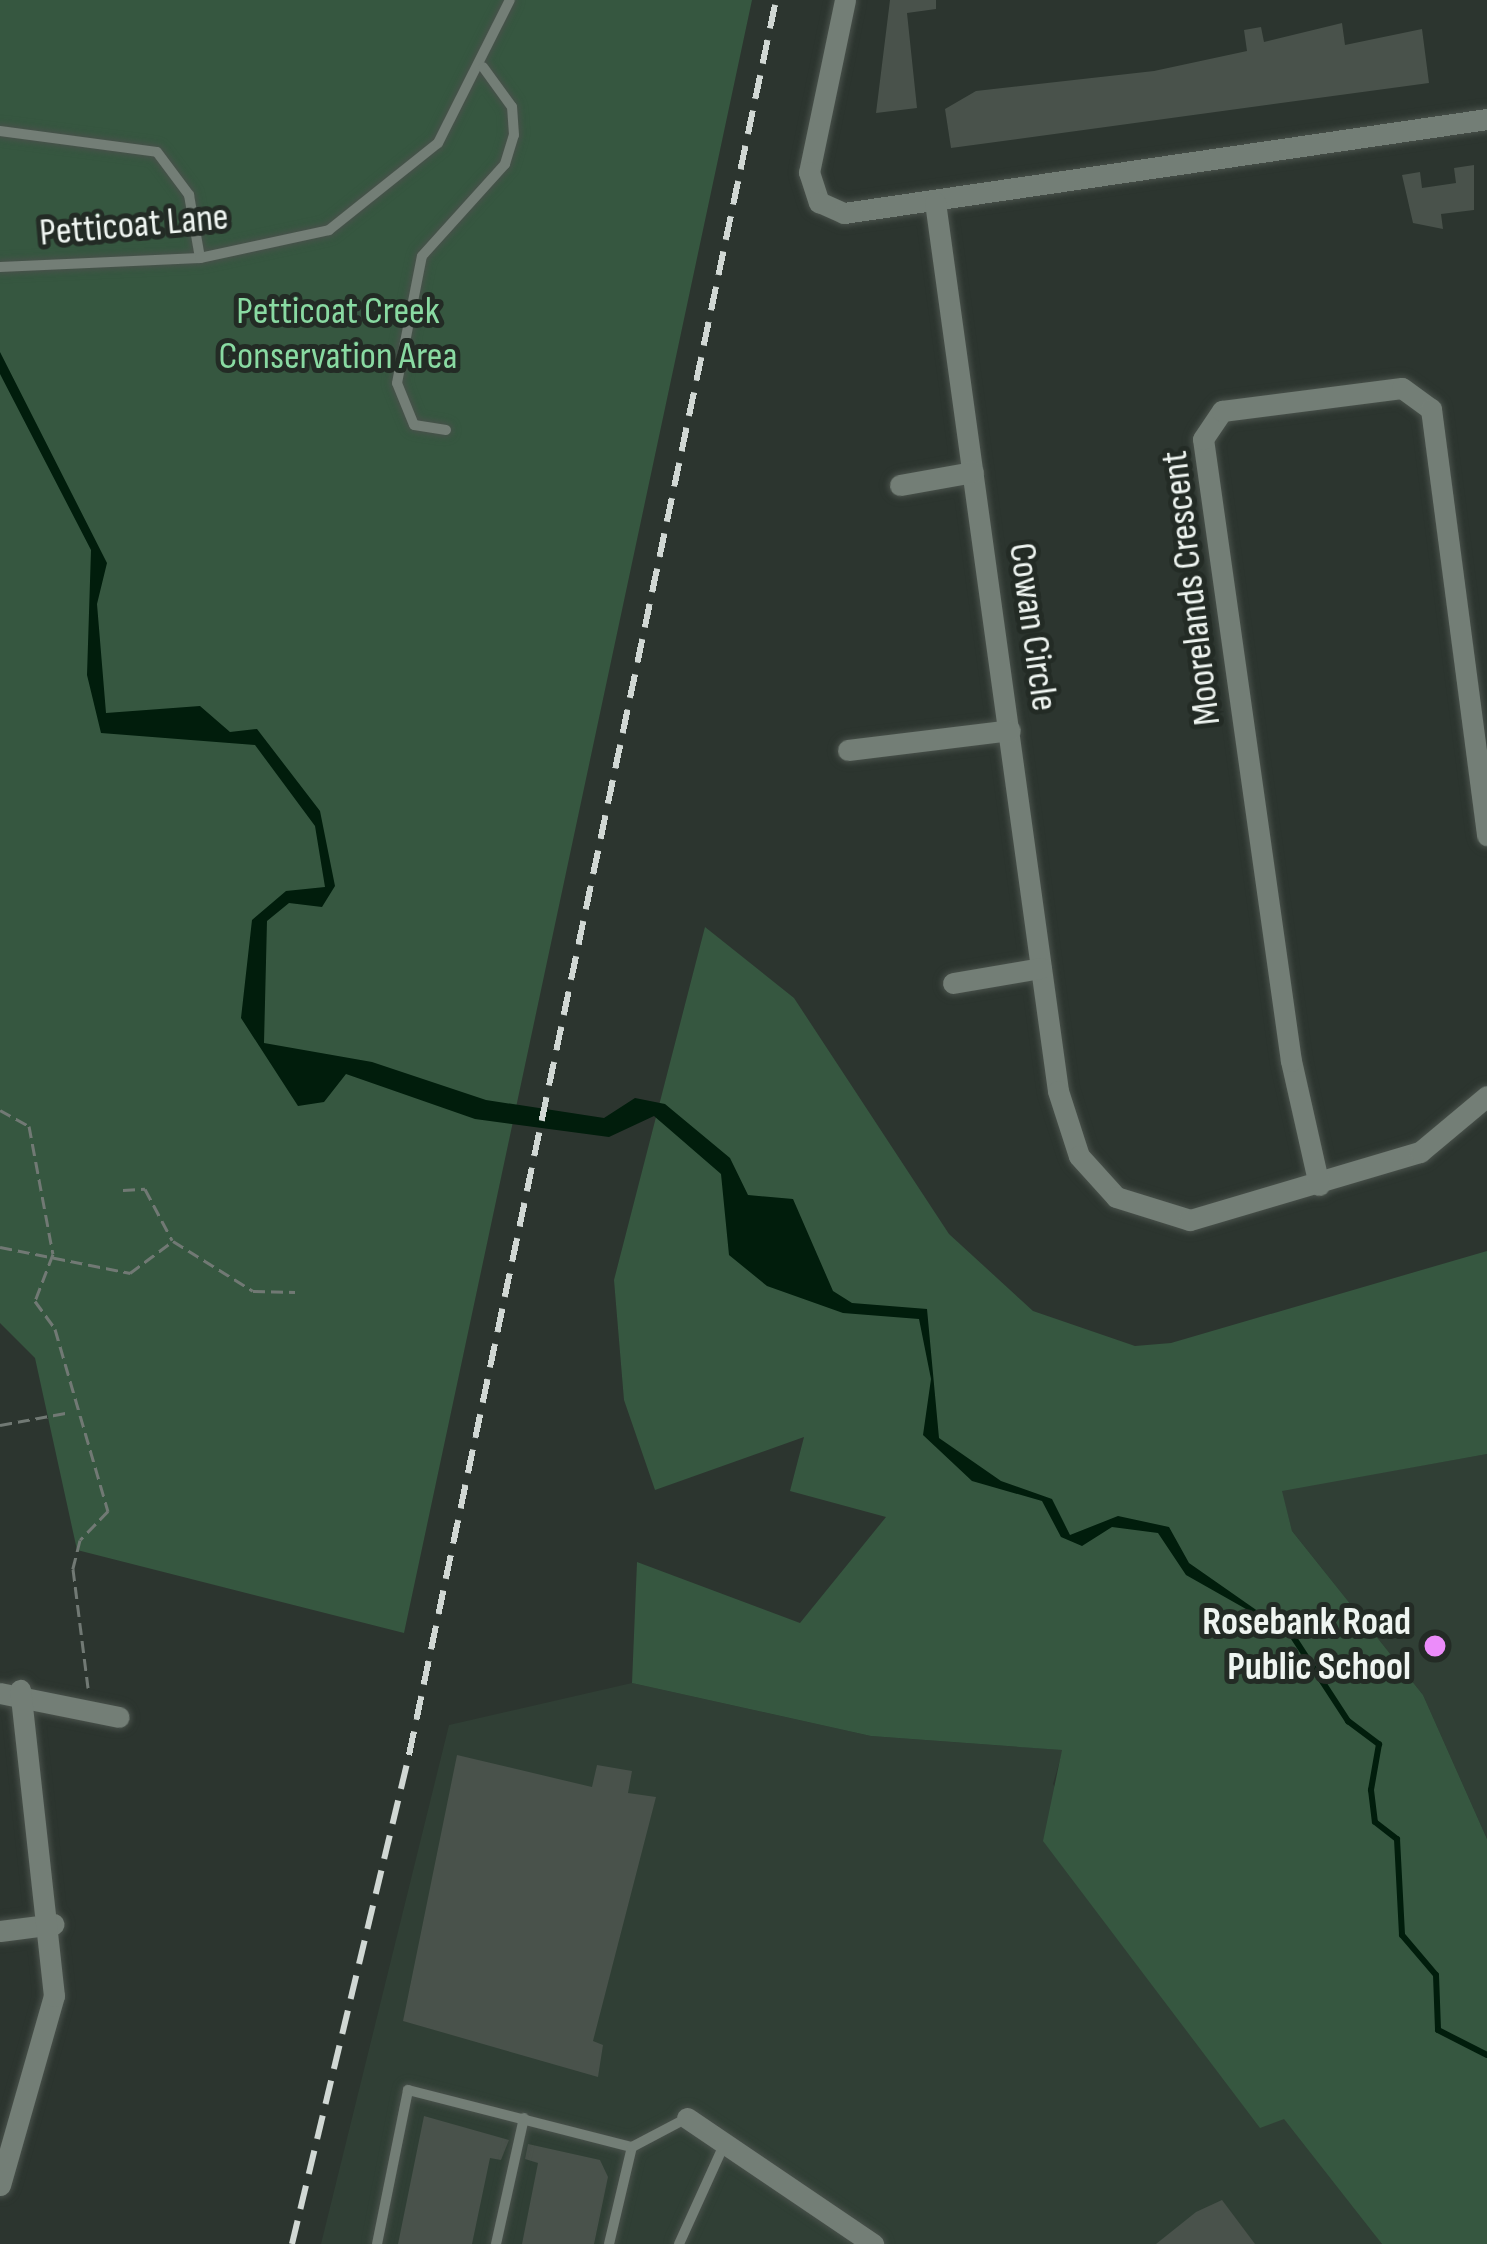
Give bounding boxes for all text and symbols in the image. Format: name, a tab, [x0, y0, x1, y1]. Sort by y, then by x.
street label: Petticoat Lane	[38, 194, 230, 258]
park label: Petticoat Creek Conservation Area	[218, 290, 458, 381]
street label: Moorelands Crescent	[1152, 448, 1232, 728]
street label: Cowan Circle	[997, 540, 1067, 714]
place label: Rosebank Road Public School	[1202, 1601, 1411, 1692]
marker: Rosebank Road Public School	[1422, 1633, 1448, 1659]

